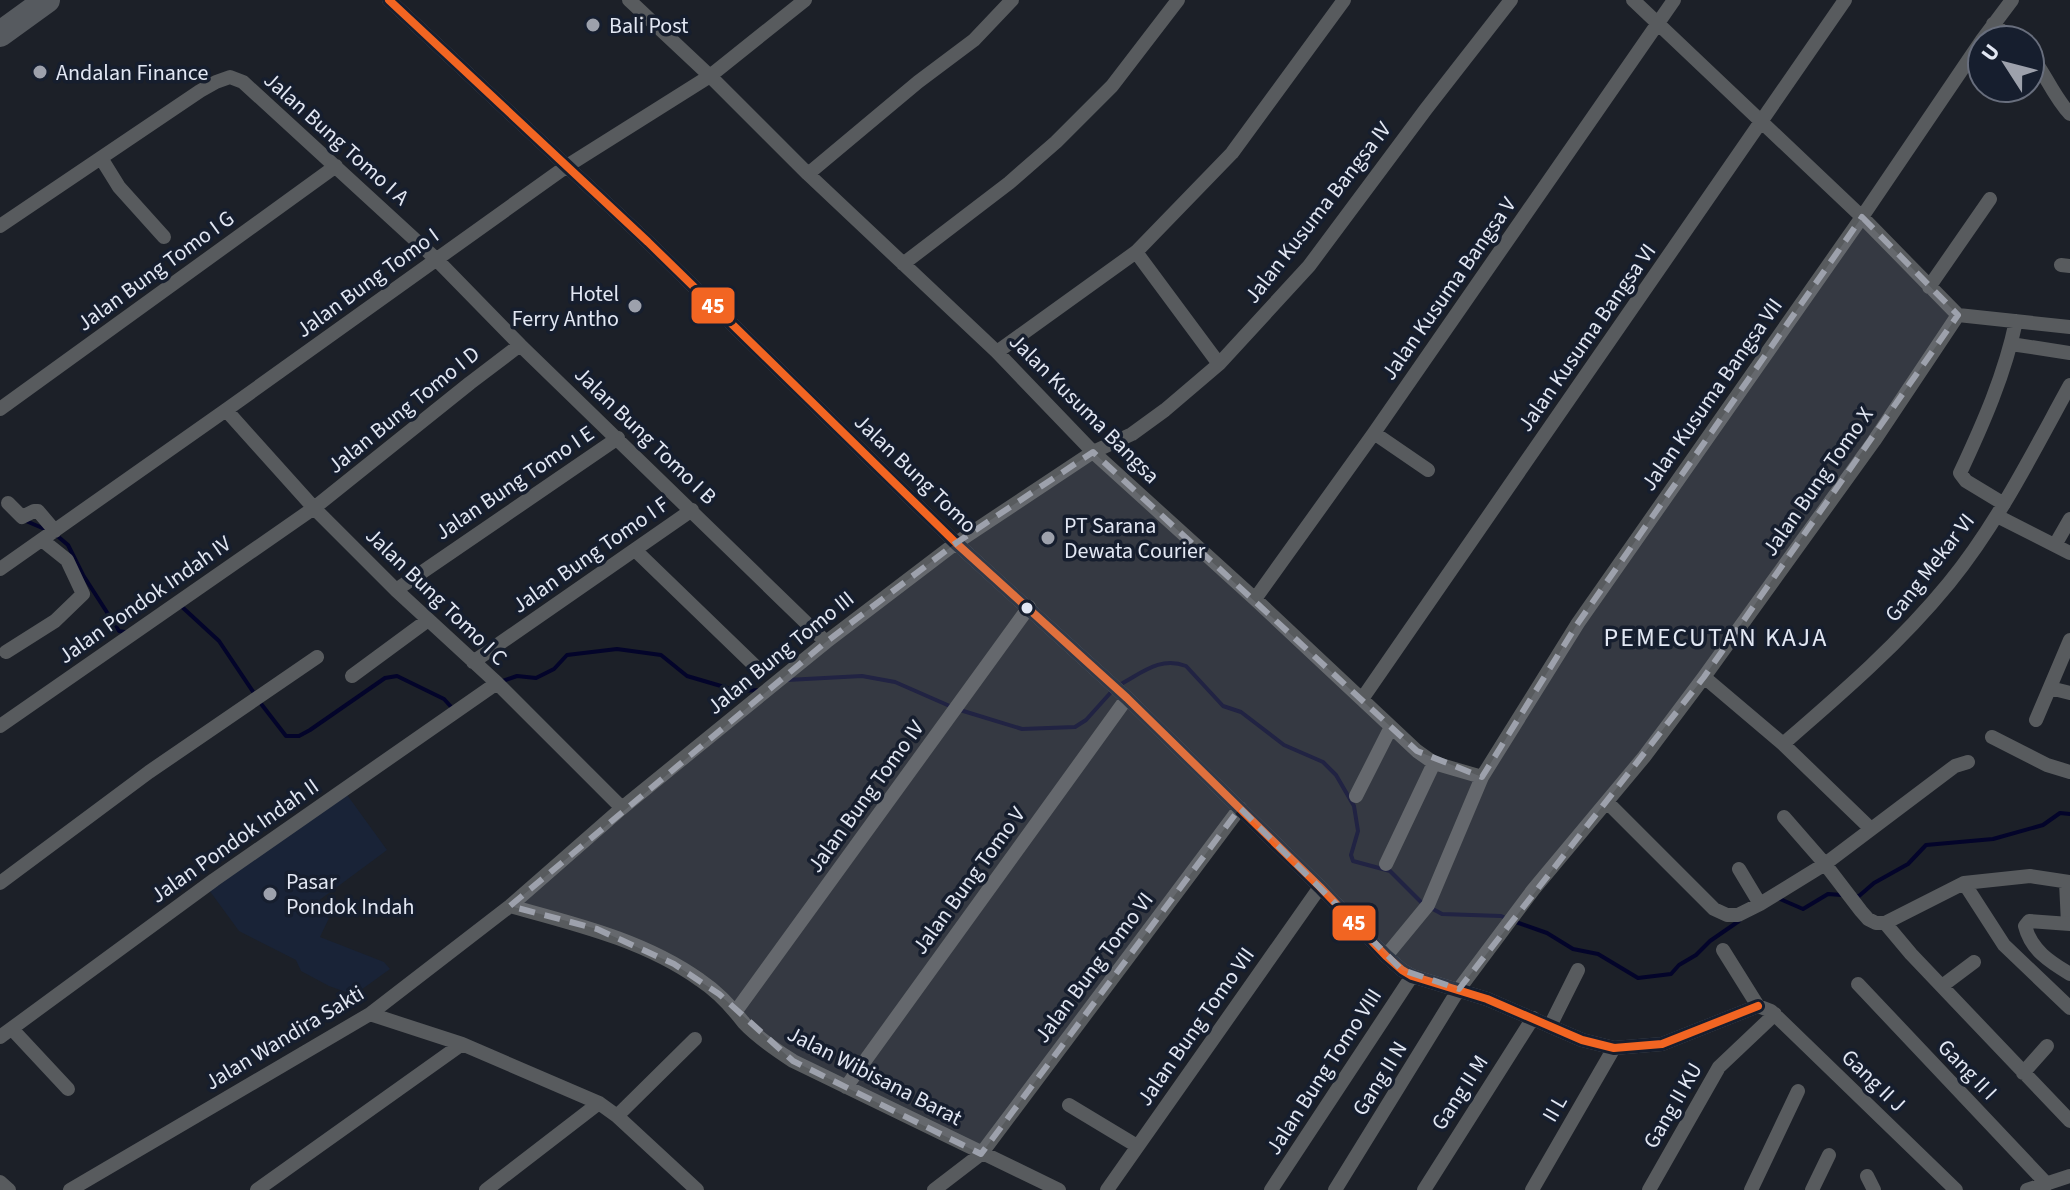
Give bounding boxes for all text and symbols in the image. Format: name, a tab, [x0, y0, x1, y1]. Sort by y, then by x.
place label: Bali Post	[609, 10, 689, 42]
marker: Bali Post	[584, 16, 602, 34]
north arrow	[1966, 24, 2046, 104]
text: U	[1973, 38, 2008, 68]
place label: Andalan Finance	[56, 57, 208, 89]
marker: Andalan Finance	[31, 63, 49, 81]
street label: Jalan Bung Tomo I A	[256, 65, 416, 213]
street label: Jalan Kusuma Bangsa IV	[1237, 114, 1399, 310]
street label: Jalan Kusuma Bangsa V	[1373, 190, 1525, 387]
street label: Jalan Bung Tomo I G	[70, 203, 241, 339]
street label: Jalan Bung Tomo I	[289, 220, 446, 346]
street label: Jalan Kusuma Bangsa VI	[1510, 237, 1664, 438]
place label: Hotel Ferry Antho	[512, 278, 619, 335]
line badge: 45	[690, 286, 736, 325]
text: 45	[701, 290, 725, 322]
street label: Jalan Kusuma Bangsa VII	[1633, 292, 1791, 497]
marker: Hotel Ferry Antho	[626, 297, 644, 315]
street label: Jalan Kusuma Bangsa	[1002, 326, 1167, 491]
street label: Jalan Bung Tomo I D	[321, 338, 487, 481]
street label: Jalan Bung Tomo I B	[567, 359, 724, 512]
street label: Jalan Bung Tomo X	[1754, 401, 1881, 563]
street label: Jalan Bung Tomo	[847, 407, 984, 541]
street label: Jalan Bung Tomo I E	[429, 418, 601, 548]
street label: Jalan Bung Tomo I F	[506, 489, 676, 621]
street label: Gang Mekar VI	[1877, 507, 1982, 629]
place label: PT Sarana Dewata Courier	[1064, 510, 1206, 567]
street label: Jalan Bung Tomo I C	[358, 520, 515, 673]
street label: Jalan Pondok Indah IV	[52, 528, 238, 672]
marker: PT Sarana Dewata Courier	[1039, 529, 1057, 547]
street label: Jalan Bung Tomo III	[700, 583, 861, 722]
unlabelled marker	[1019, 600, 1035, 616]
district label: PEMECUTAN KAJA	[1604, 619, 1828, 656]
street label: Jalan Bung Tomo IV	[800, 713, 932, 879]
street label: Jalan Pondok Indah II	[144, 771, 325, 911]
street label: Jalan Bung Tomo V	[904, 800, 1034, 961]
place label: Pasar Pondok Indah	[286, 866, 414, 923]
marker: Pasar Pondok Indah	[261, 885, 279, 903]
street label: Jalan Bung Tomo VI	[1027, 886, 1161, 1050]
line badge: 45	[1331, 904, 1377, 942]
text: 45	[1342, 907, 1366, 939]
street label: Jalan Bung Tomo VII	[1129, 941, 1263, 1112]
street label: Jalan Wandira Sakti	[199, 977, 370, 1098]
street label: Jalan Bung Tomo VIII	[1258, 982, 1390, 1161]
street label: Jalan Wibisana Barat	[782, 1018, 968, 1134]
street label: Gang II I	[1930, 1032, 2004, 1107]
street label: Gang II N	[1344, 1035, 1415, 1122]
street label: Gang II J	[1834, 1042, 1913, 1120]
street label: Gang II M	[1424, 1049, 1496, 1137]
street label: Gang II KU	[1635, 1056, 1710, 1155]
street label: II L	[1534, 1089, 1576, 1128]

